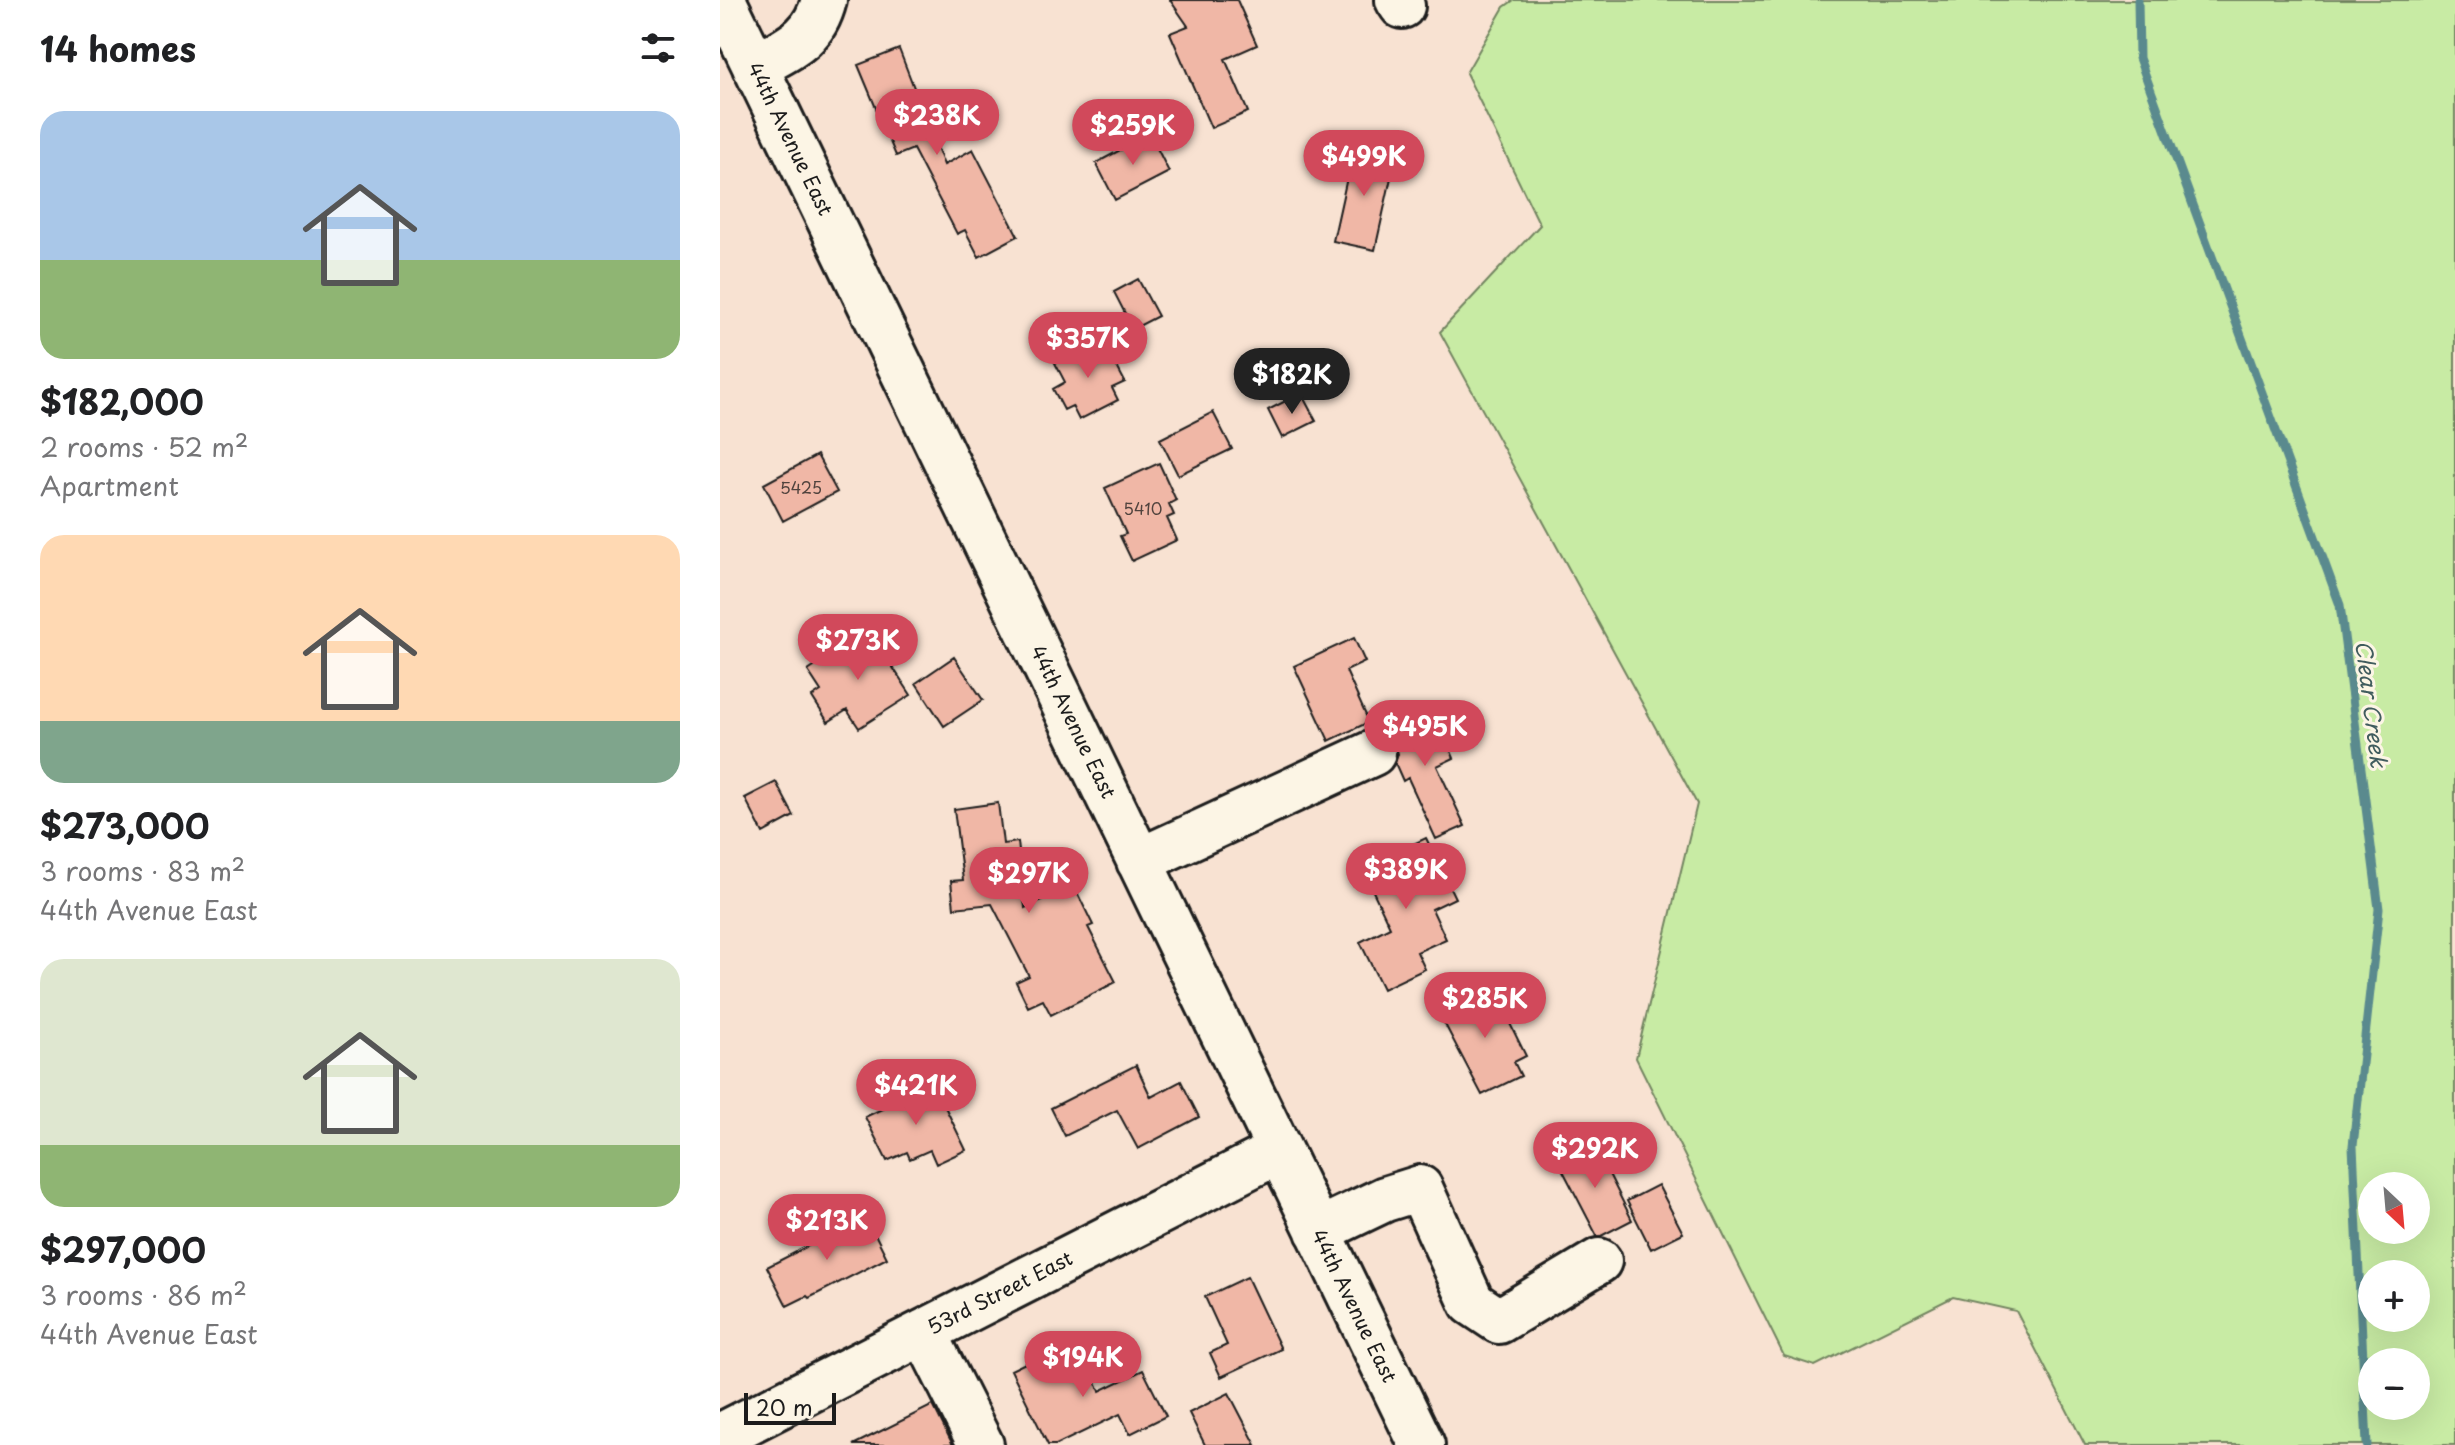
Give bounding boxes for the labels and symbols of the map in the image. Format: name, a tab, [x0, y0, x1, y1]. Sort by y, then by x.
street label: 44th Avenue East	[741, 57, 841, 220]
pin: $238K	[881, 89, 993, 157]
pin: $259K	[1077, 99, 1189, 167]
pin: $499K	[1308, 130, 1420, 198]
pin: $357K	[1032, 312, 1144, 380]
pin: $182K	[1236, 348, 1348, 416]
house number: 5425	[780, 475, 822, 499]
house number: 5410	[1124, 496, 1162, 520]
pin: $273K	[802, 614, 914, 682]
water label: Clear Creek	[2348, 638, 2397, 771]
street label: 44th Avenue East	[1024, 640, 1124, 803]
pin: $495K	[1369, 700, 1481, 768]
pin: $389K	[1350, 843, 1462, 911]
pin: $297K	[973, 847, 1085, 915]
pin: $285K	[1429, 972, 1541, 1040]
pin: $421K	[860, 1059, 972, 1127]
pin: $292K	[1539, 1122, 1651, 1190]
north arrow	[2358, 1172, 2430, 1244]
pin: $213K	[771, 1194, 883, 1262]
street label: 44th Avenue East	[1305, 1224, 1405, 1387]
street label: 53rd Street East	[922, 1243, 1077, 1342]
pin: $194K	[1027, 1331, 1139, 1399]
scale bar	[744, 1389, 836, 1425]

